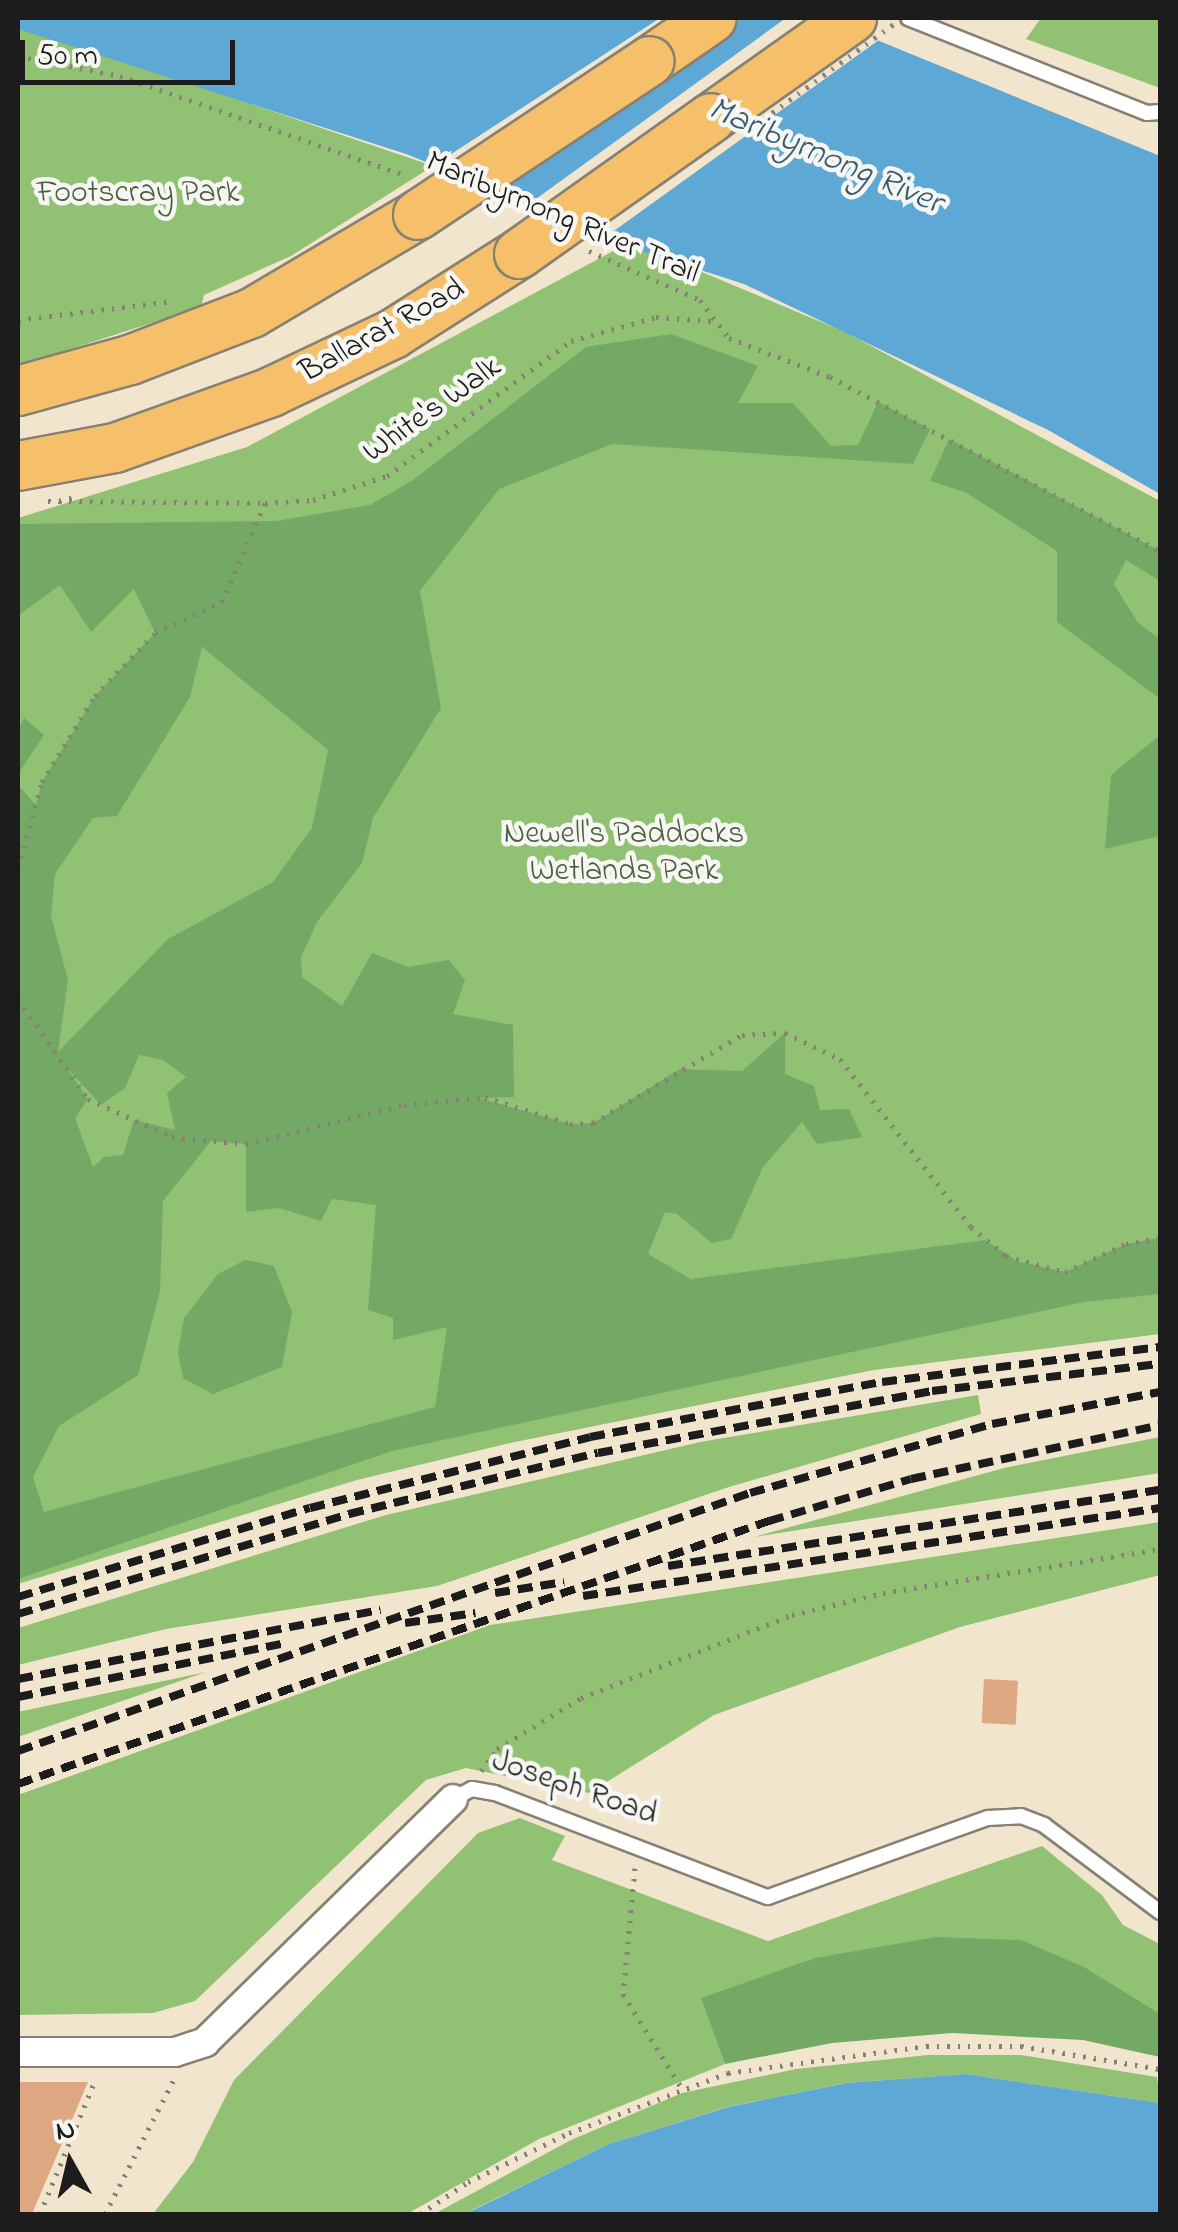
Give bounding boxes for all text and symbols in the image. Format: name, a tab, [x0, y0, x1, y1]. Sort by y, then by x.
scale bar	[25, 20, 240, 82]
text: 50 m	[37, 35, 98, 79]
water label: Maribyrnong River	[702, 89, 948, 225]
street label: Maribyrnong River Trail	[420, 144, 704, 294]
park label: Footscray Park	[36, 175, 240, 213]
street label: Ballarat Road	[294, 271, 472, 393]
street label: White's Walk	[356, 349, 510, 473]
park label: Newell's Paddocks Wetlands Park	[504, 817, 744, 892]
street label: Joseph Road	[486, 1743, 662, 1835]
text: N	[54, 2110, 78, 2153]
north arrow	[20, 2112, 120, 2212]

